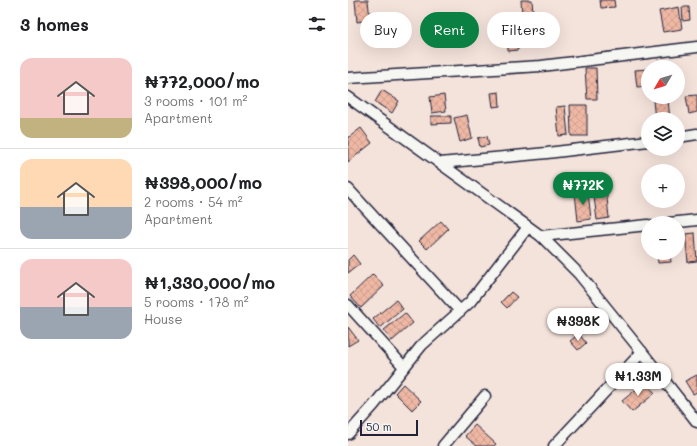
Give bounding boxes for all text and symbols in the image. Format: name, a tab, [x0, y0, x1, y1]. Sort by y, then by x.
chip: Buy	[360, 12, 412, 48]
chip: Rent	[420, 12, 479, 48]
chip: Filters	[487, 12, 560, 48]
text: 3 homes	[20, 13, 89, 35]
icon: filters	[306, 13, 328, 35]
north arrow	[641, 60, 685, 104]
map controls	[641, 60, 685, 260]
text: ₦772,000/mo	[144, 70, 260, 92]
icon: home	[52, 74, 100, 122]
text: 3 rooms · 101 m²	[144, 92, 247, 109]
text: Apartment	[144, 109, 213, 126]
button: layers	[641, 112, 685, 156]
button: +	[641, 164, 685, 208]
text: ₦398,000/mo	[144, 171, 262, 193]
pin: ₦772K	[555, 172, 611, 206]
icon: home	[52, 175, 100, 223]
text: ₦772K	[562, 176, 604, 193]
text: 2 rooms · 54 m²	[144, 193, 243, 210]
text: Apartment	[144, 210, 213, 227]
button: −	[641, 216, 685, 260]
text: ₦1,330,000/mo	[144, 271, 275, 293]
icon: home	[52, 275, 100, 323]
text: 5 rooms · 178 m²	[144, 293, 249, 310]
pin: ₦398K	[550, 308, 606, 342]
text: House	[144, 310, 182, 327]
text: ₦398K	[556, 312, 600, 329]
pin: ₦1.33M	[605, 363, 671, 397]
text: ₦1.33M	[614, 367, 662, 384]
scale bar	[360, 418, 418, 437]
text: 50 m	[366, 419, 392, 434]

